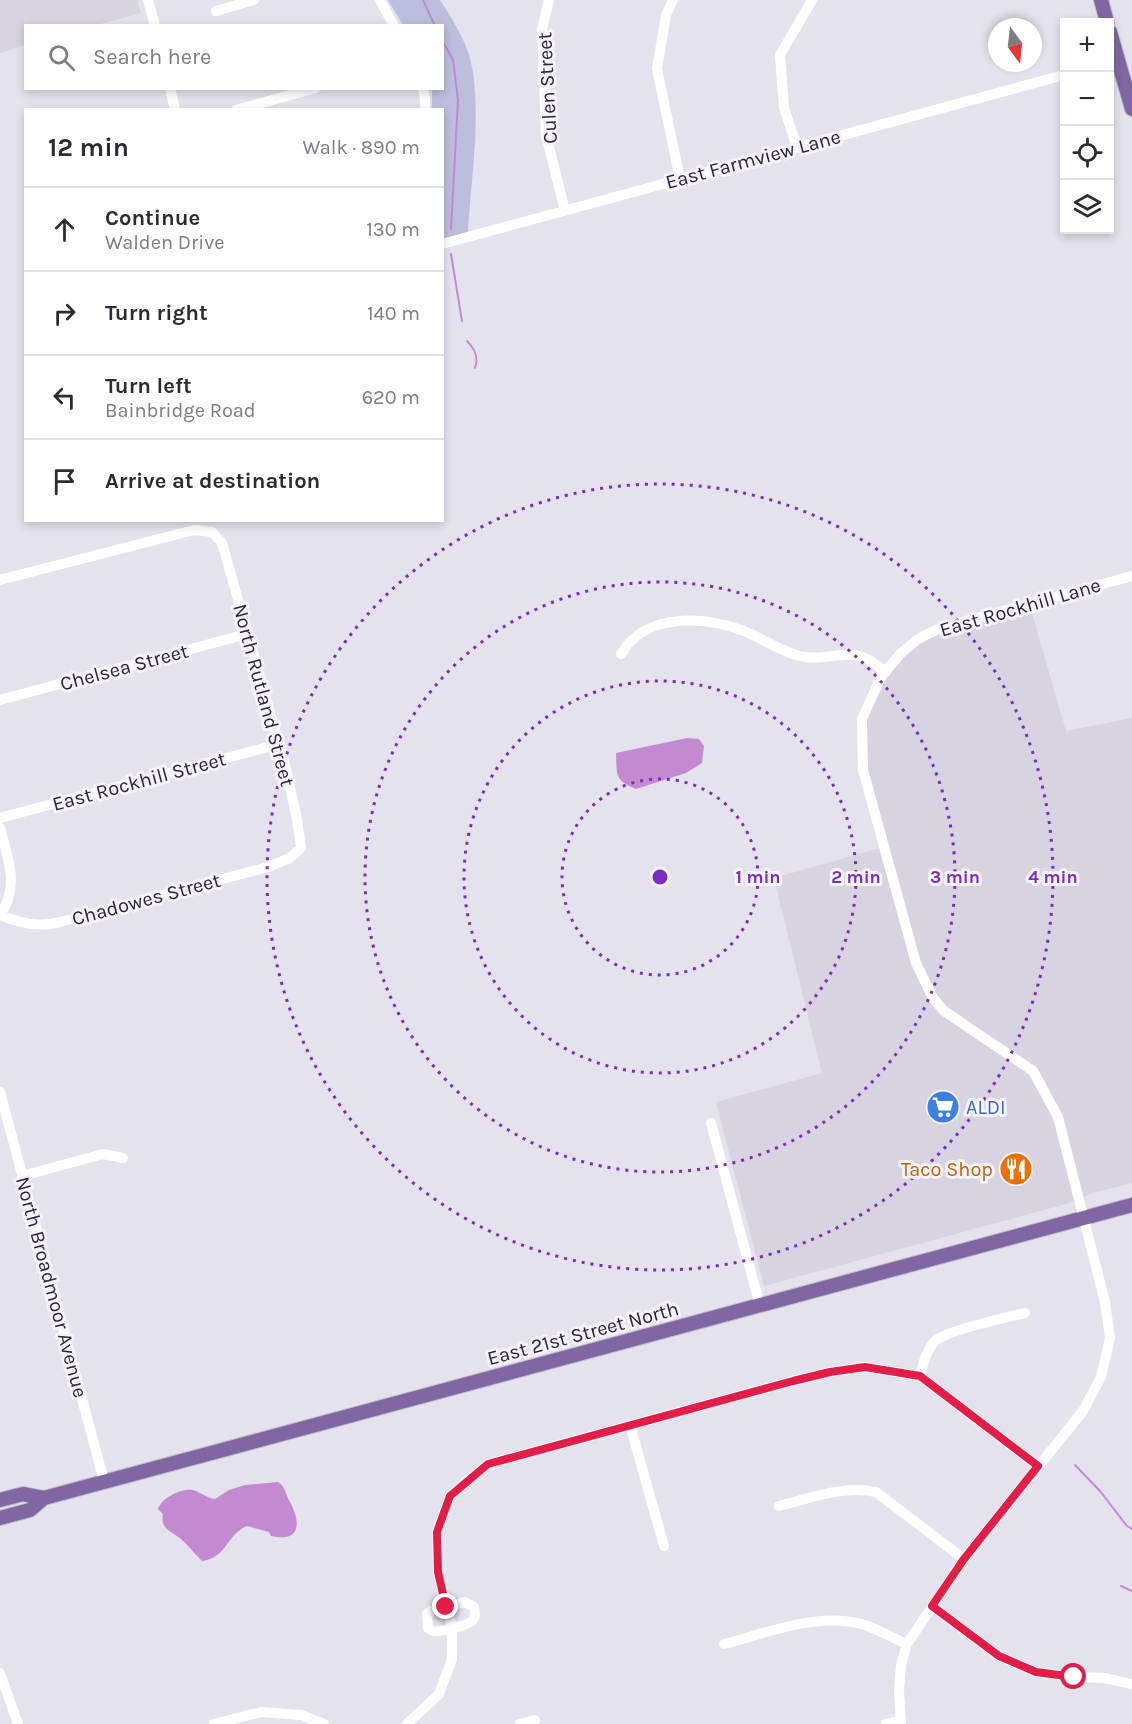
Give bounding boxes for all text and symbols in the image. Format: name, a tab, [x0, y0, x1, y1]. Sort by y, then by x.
north arrow	[988, 18, 1042, 72]
map controls	[1060, 18, 1114, 234]
button: +	[1060, 18, 1114, 72]
search box	[24, 24, 444, 90]
street label: Culen Street	[533, 31, 562, 144]
icon: search	[45, 41, 78, 74]
text: Search here	[93, 44, 211, 70]
button: −	[1060, 72, 1114, 126]
street label: East Farmview Lane	[663, 125, 843, 194]
button: locate	[1060, 126, 1114, 180]
text: 12 min	[48, 132, 129, 163]
text: Walk · 890 m	[303, 136, 420, 159]
button: layers	[1060, 180, 1114, 234]
text: Continue	[105, 205, 200, 231]
icon: ahead	[48, 213, 81, 246]
text: 130 m	[366, 218, 420, 241]
text: Walden Drive	[105, 231, 225, 254]
icon: right	[48, 297, 81, 330]
text: Turn right	[105, 300, 208, 326]
text: 140 m	[367, 302, 420, 325]
text: Turn left	[105, 373, 192, 399]
icon: left	[48, 381, 81, 414]
text: 620 m	[362, 386, 420, 409]
text: Bainbridge Road	[105, 399, 256, 422]
icon: arrive	[48, 465, 81, 498]
text: Arrive at destination	[105, 468, 320, 494]
street label: East Rockhill Lane	[937, 573, 1103, 641]
street label: North Rutland Street	[228, 601, 299, 789]
street label: Chelsea Street	[58, 639, 191, 696]
street label: East Rockhill Street	[50, 747, 229, 816]
text: 1 min	[735, 866, 781, 888]
text: 2 min	[831, 866, 881, 888]
text: 3 min	[930, 866, 980, 888]
text: 4 min	[1028, 866, 1078, 888]
centre of rings	[650, 867, 670, 887]
street label: Chadowes Street	[69, 868, 223, 930]
supermarket icon: ALDI	[925, 1089, 961, 1125]
place label: ALDI	[966, 1096, 1006, 1119]
restaurant icon: Taco Shop	[998, 1151, 1034, 1187]
place label: Taco Shop	[901, 1158, 993, 1181]
street label: North Broadmoor Avenue	[11, 1174, 92, 1400]
street label: East 21st Street North	[485, 1297, 681, 1370]
route end	[432, 1593, 458, 1619]
route start	[1060, 1663, 1086, 1689]

